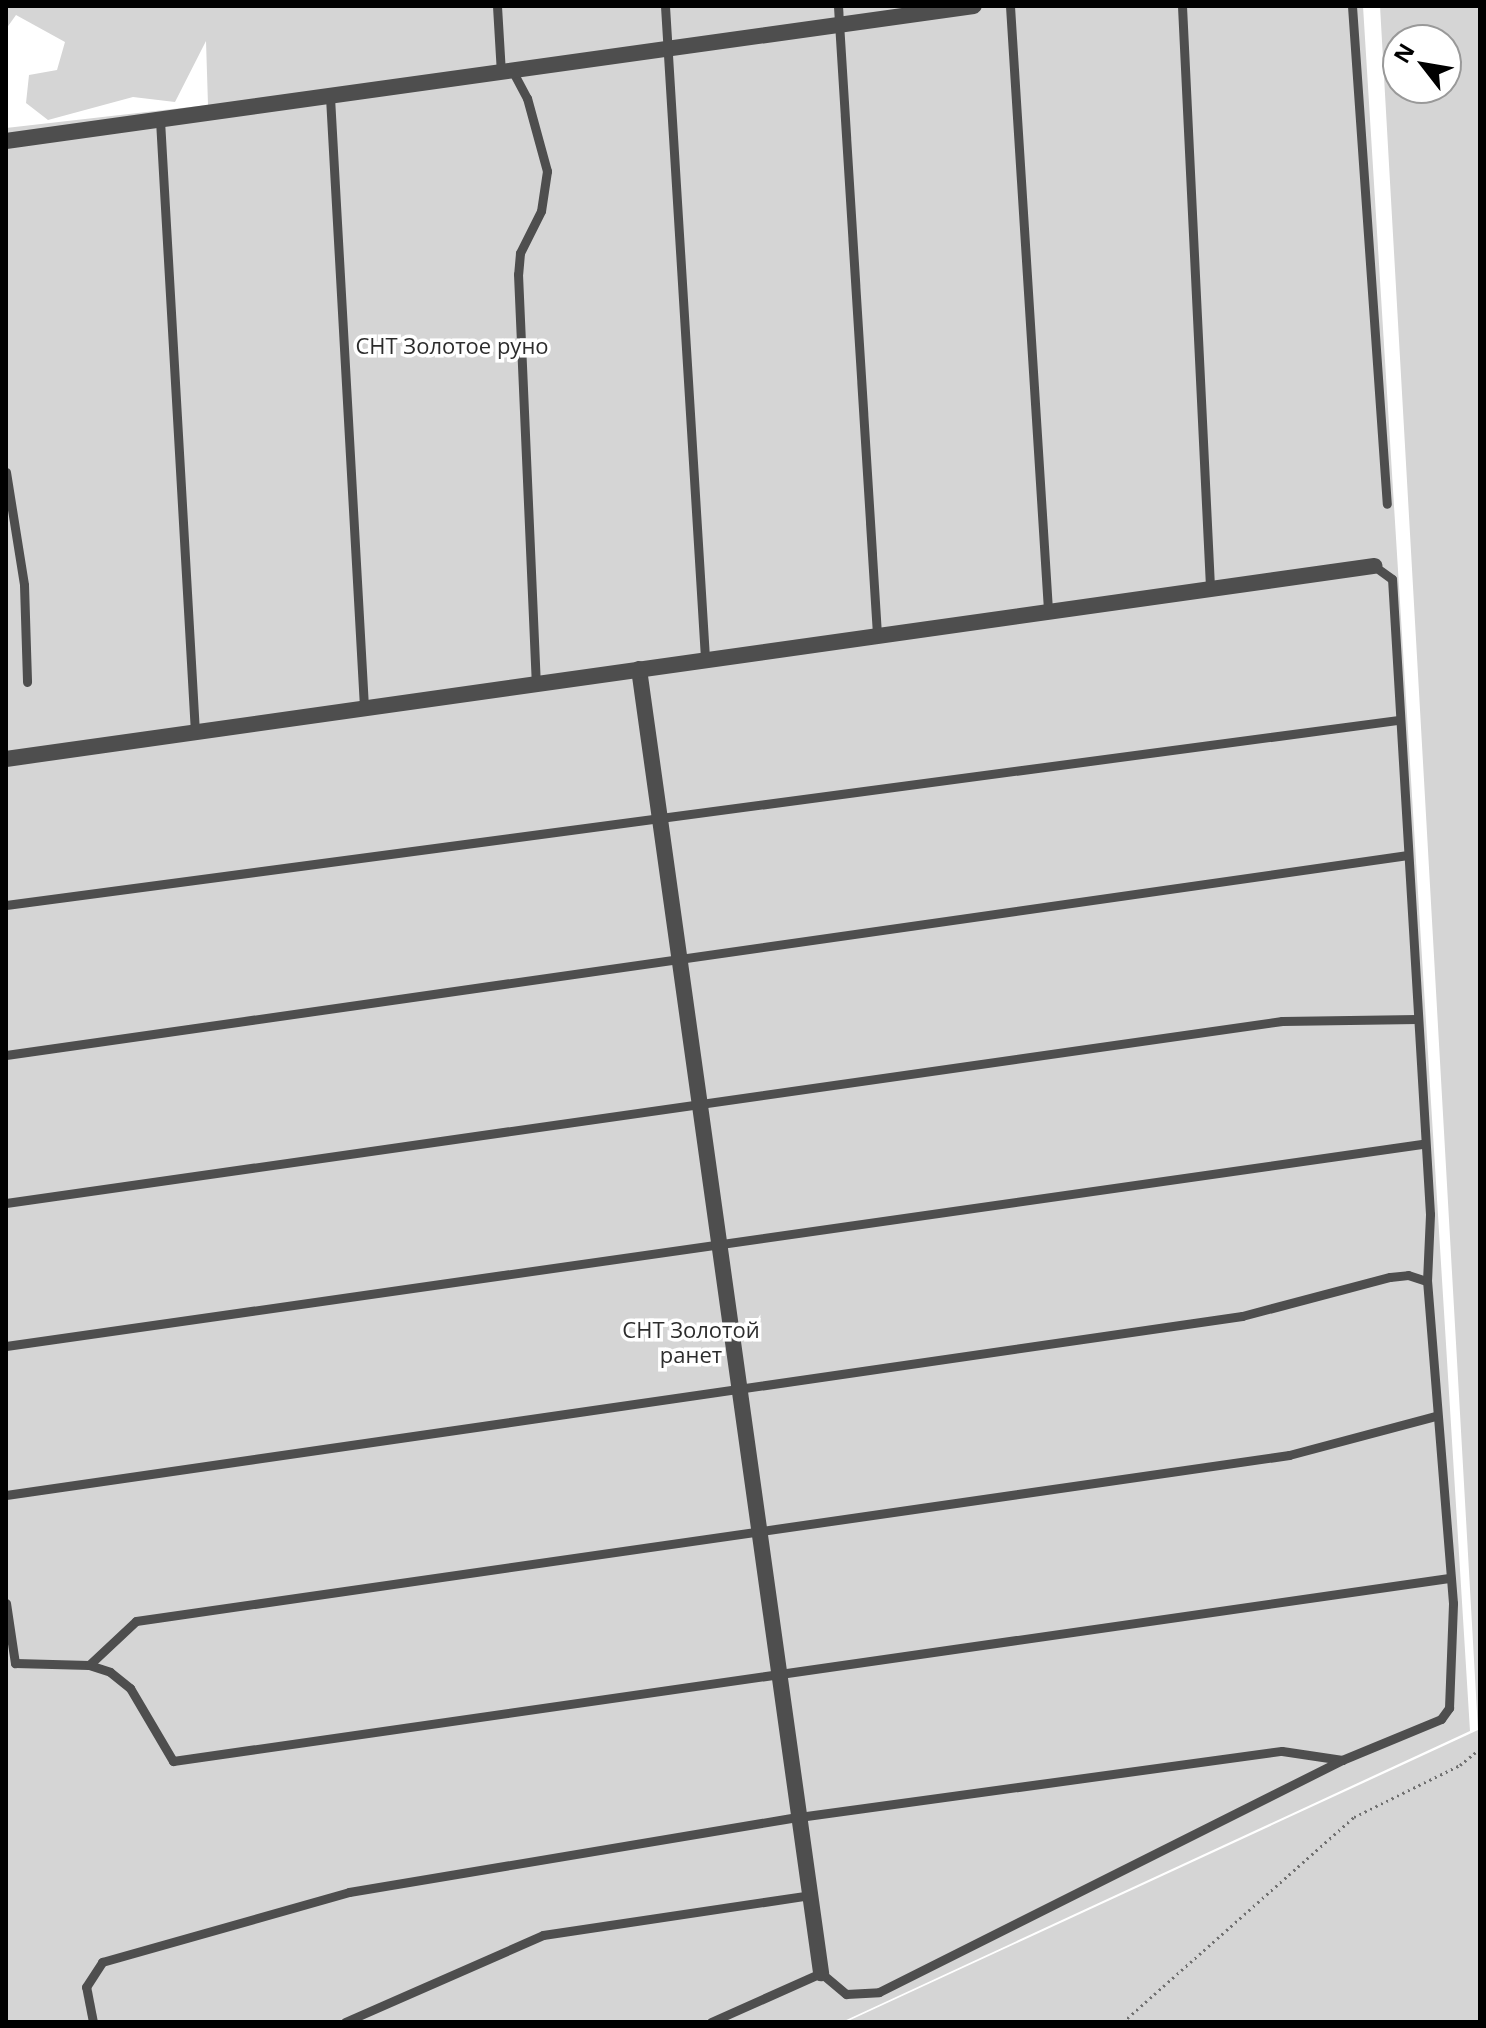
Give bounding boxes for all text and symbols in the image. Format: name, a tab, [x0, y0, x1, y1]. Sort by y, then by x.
north arrow	[1382, 24, 1462, 104]
text: N	[1386, 37, 1421, 68]
park label: СНТ Золотое руно	[355, 333, 549, 359]
park label: СНТ Золотой ранет	[622, 1316, 760, 1368]

